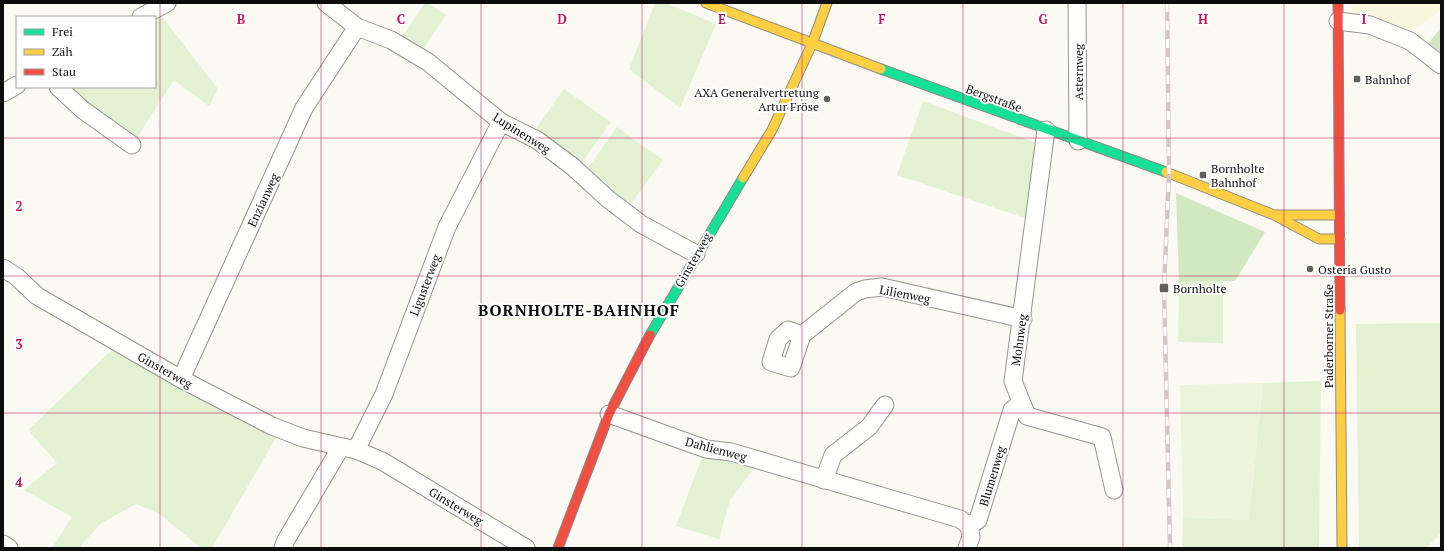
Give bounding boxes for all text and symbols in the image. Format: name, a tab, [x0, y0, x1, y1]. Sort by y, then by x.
text: B	[237, 10, 245, 28]
text: C	[397, 10, 405, 28]
text: D	[557, 10, 567, 28]
text: E	[718, 10, 726, 28]
text: F	[878, 10, 886, 28]
text: G	[1038, 10, 1048, 28]
text: H	[1198, 10, 1208, 28]
text: I	[1362, 10, 1367, 28]
legend	[16, 16, 156, 88]
text: Frei	[52, 24, 73, 39]
street label: Asternweg	[1071, 43, 1086, 100]
text: Zäh	[52, 44, 72, 59]
text: Stau	[52, 64, 76, 79]
place label: Bahnhof	[1365, 72, 1411, 87]
marker: Bahnhof	[1352, 74, 1362, 84]
street label: Bergstraße	[964, 81, 1024, 115]
place label: AXA Generalvertretung Artur Fröse	[694, 85, 820, 114]
marker: AXA Generalvertretung Artur Fröse	[822, 94, 832, 104]
street label: Lupinenweg	[490, 109, 554, 157]
place label: Bornholte Bahnhof	[1211, 161, 1265, 190]
street label: Enzianweg	[244, 170, 282, 229]
marker: Bornholte Bahnhof	[1198, 170, 1208, 180]
text: 2	[15, 197, 23, 215]
street label: Ginsterweg	[671, 230, 715, 290]
street label: Ligusterweg	[406, 251, 444, 318]
place label: Osteria Gusto	[1318, 262, 1392, 277]
marker: Osteria Gusto	[1305, 264, 1315, 274]
place label: Bornholte	[1173, 281, 1227, 296]
street label: Lilienweg	[878, 282, 932, 306]
marker: Bornholte	[1158, 282, 1170, 294]
street label: Paderborner Straße	[1321, 284, 1336, 388]
district label: BORNHOLTE-BAHNHOF	[478, 299, 680, 321]
street label: Mohnweg	[1008, 312, 1030, 367]
text: 3	[15, 335, 23, 353]
street label: Ginsterweg	[135, 349, 196, 392]
street label: Dahlienweg	[684, 434, 749, 465]
street label: Blumenweg	[976, 443, 1008, 508]
text: 4	[15, 473, 23, 491]
street label: Ginsterweg	[426, 484, 486, 528]

